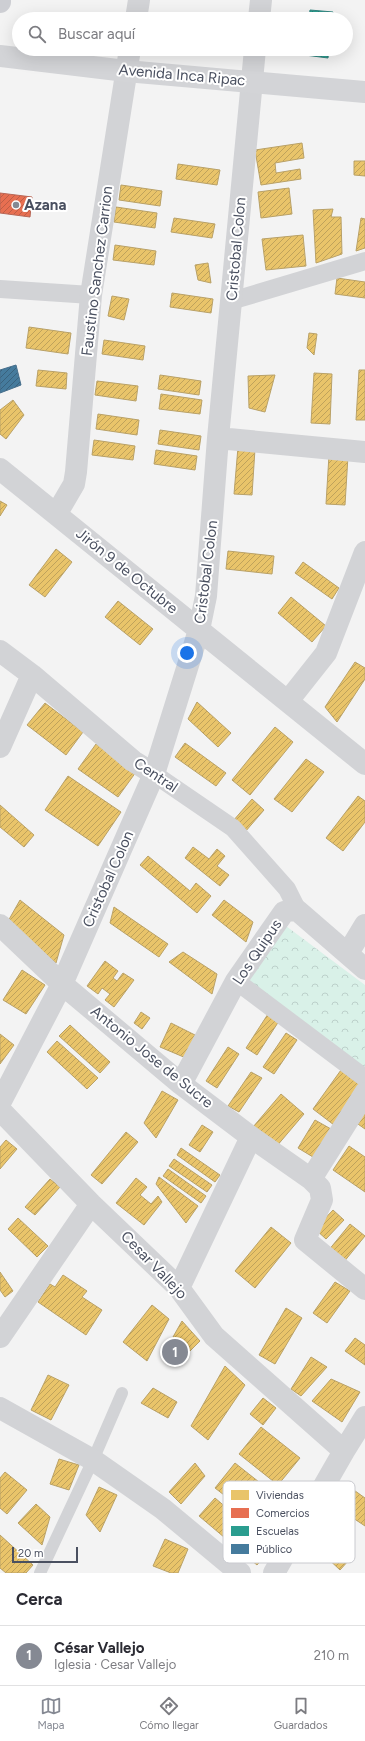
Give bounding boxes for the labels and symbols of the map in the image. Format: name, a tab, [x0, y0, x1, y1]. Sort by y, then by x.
street label: Avenida Inca Ripac	[118, 60, 246, 90]
street label: Faustino Sanchez Carrion	[78, 185, 116, 357]
place label: Azana	[24, 196, 66, 214]
street label: Cristobal Colon	[223, 196, 249, 302]
marker: Azana	[11, 200, 21, 210]
street label: Cristobal Colon	[191, 519, 221, 625]
street label: Jirón 9 de Octubre	[72, 524, 182, 618]
your location	[177, 643, 197, 663]
street label: Central	[131, 754, 181, 796]
street label: Cristobal Colon	[79, 828, 137, 930]
street label: Los Quipus	[229, 916, 285, 988]
street label: Antonio Jose de Sucre	[87, 1002, 217, 1112]
street label: Cesar Vallejo	[117, 1227, 191, 1303]
pin: 1	[162, 1337, 188, 1367]
legend	[223, 1481, 355, 1563]
text: Viviendas	[256, 1489, 304, 1502]
text: Comercios	[256, 1507, 309, 1520]
text: Escuelas	[256, 1525, 299, 1538]
text: Público	[256, 1543, 292, 1556]
scale bar	[12, 1545, 78, 1564]

